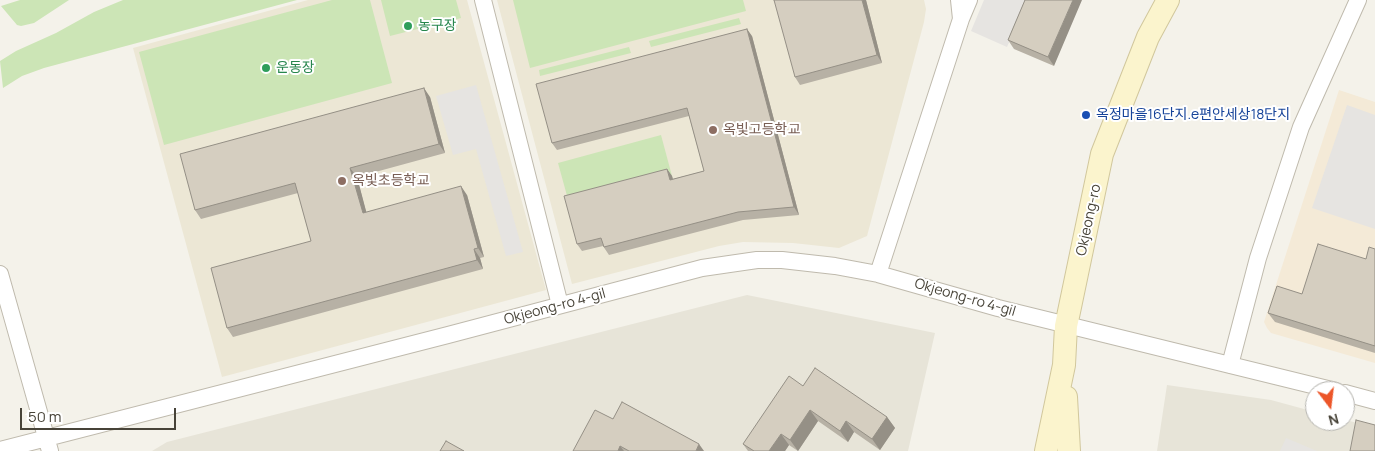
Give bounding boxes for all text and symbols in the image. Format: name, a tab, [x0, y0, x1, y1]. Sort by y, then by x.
place label: 농구장	[418, 18, 457, 34]
marker: 농구장	[402, 20, 414, 32]
place label: 운동장	[276, 60, 315, 76]
marker: 운동장	[260, 62, 272, 74]
place label: 옥정마을16단지.e편안세상18단지	[1096, 107, 1290, 123]
marker: 옥정마을16단지.e편안세상18단지	[1080, 109, 1092, 121]
place label: 옥빛고등학교	[723, 122, 800, 138]
marker: 옥빛고등학교	[707, 124, 719, 136]
place label: 옥빛초등학교	[352, 173, 429, 189]
marker: 옥빛초등학교	[336, 175, 348, 187]
street label: Okjeong-ro	[1073, 183, 1105, 257]
street label: Okjeong-ro 4-gil	[912, 276, 1018, 320]
street label: Okjeong-ro 4-gil	[502, 285, 608, 329]
north arrow	[1305, 381, 1355, 431]
scale bar	[22, 398, 179, 430]
text: 50 m	[28, 406, 62, 427]
text: N	[1326, 410, 1341, 430]

